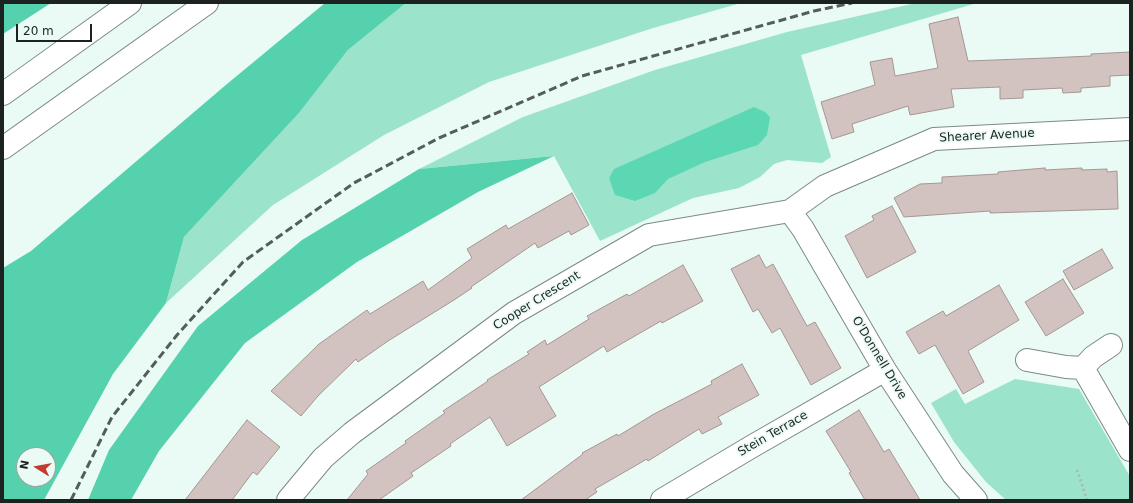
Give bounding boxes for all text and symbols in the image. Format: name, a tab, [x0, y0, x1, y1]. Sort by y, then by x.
scale bar	[18, 16, 94, 42]
text: 20 m	[23, 24, 54, 38]
street label: Shearer Avenue	[939, 126, 1035, 146]
street label: Cooper Crescent	[491, 268, 583, 334]
street label: O'Donnell Drive	[849, 314, 909, 402]
street label: Stein Terrace	[736, 408, 810, 460]
north arrow	[16, 447, 56, 487]
text: N	[17, 459, 32, 471]

